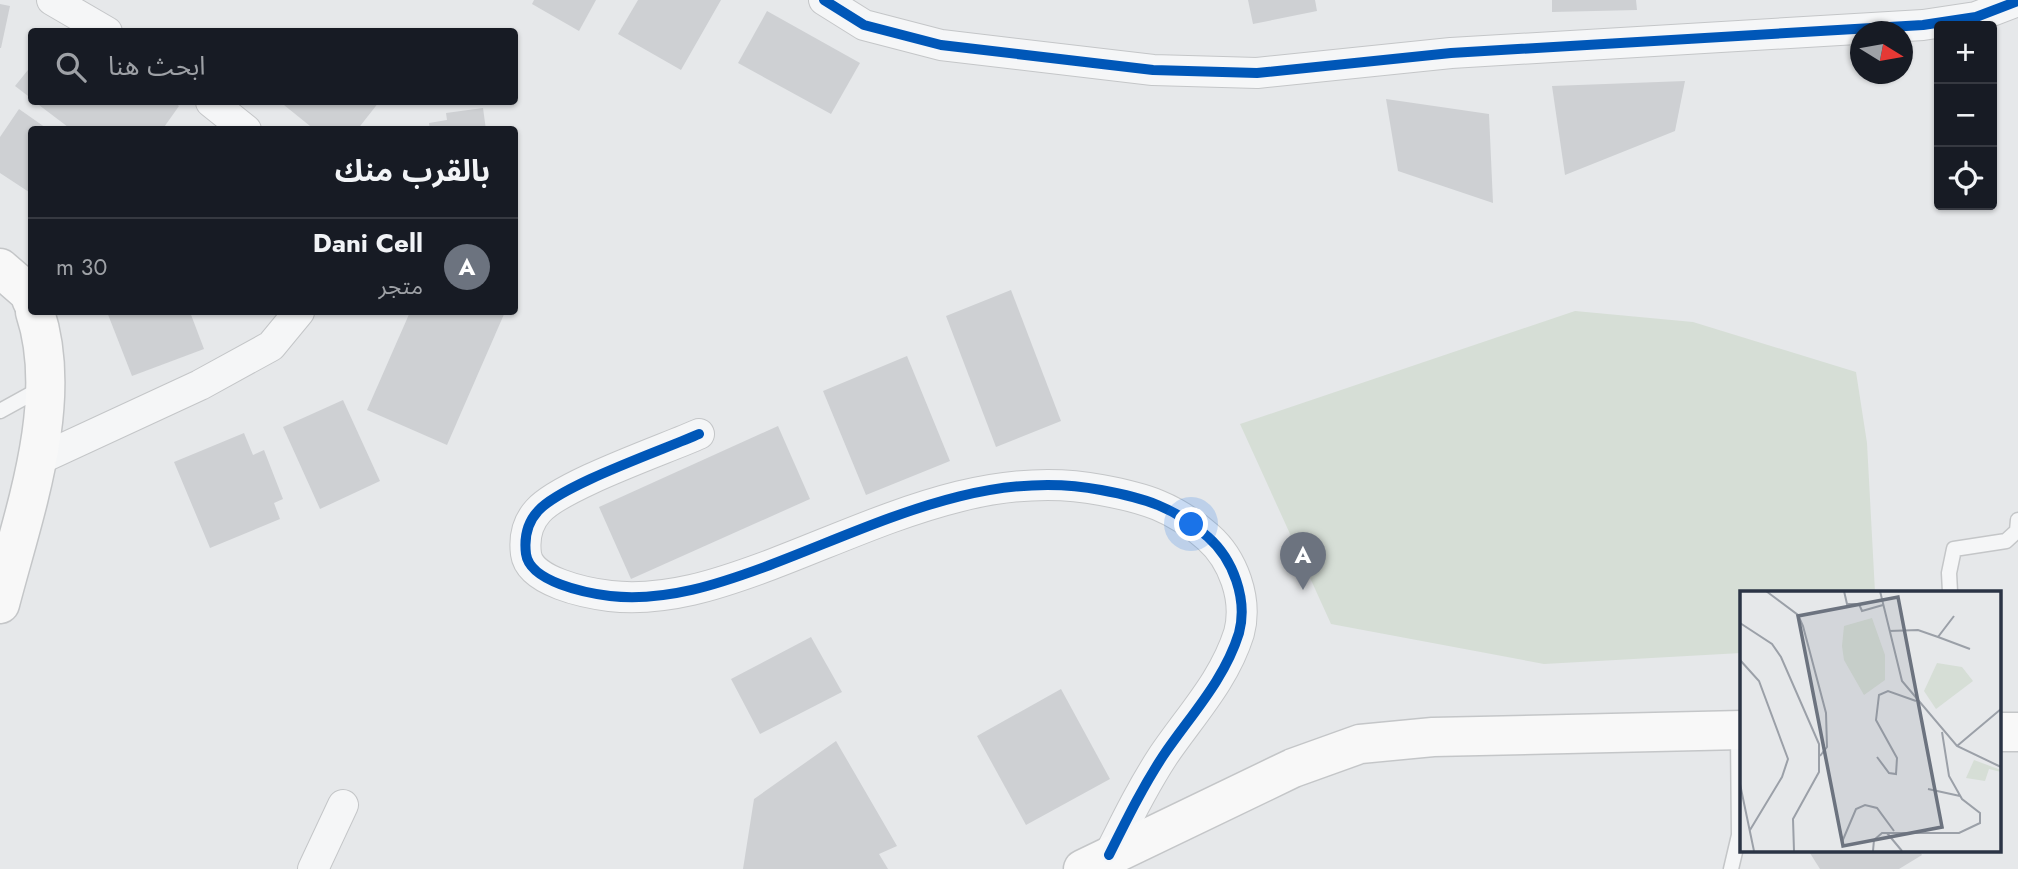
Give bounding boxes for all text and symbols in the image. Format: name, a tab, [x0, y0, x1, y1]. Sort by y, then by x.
north arrow	[1850, 21, 1913, 84]
map controls	[1934, 21, 1997, 210]
button: +	[1934, 21, 1997, 84]
search box	[28, 28, 518, 105]
text: ابحث هنا	[108, 47, 205, 85]
icon: search	[52, 48, 90, 86]
button: −	[1934, 84, 1997, 147]
button: locate	[1934, 147, 1997, 210]
text: بالقرب منك	[335, 149, 490, 192]
text: Dani Cell	[313, 224, 423, 262]
text: 30 m	[56, 250, 107, 284]
text: A	[459, 250, 475, 284]
text: متجر	[379, 269, 423, 303]
your location	[1174, 507, 1208, 541]
pin: A	[1280, 532, 1326, 590]
inset map	[1740, 591, 2000, 852]

